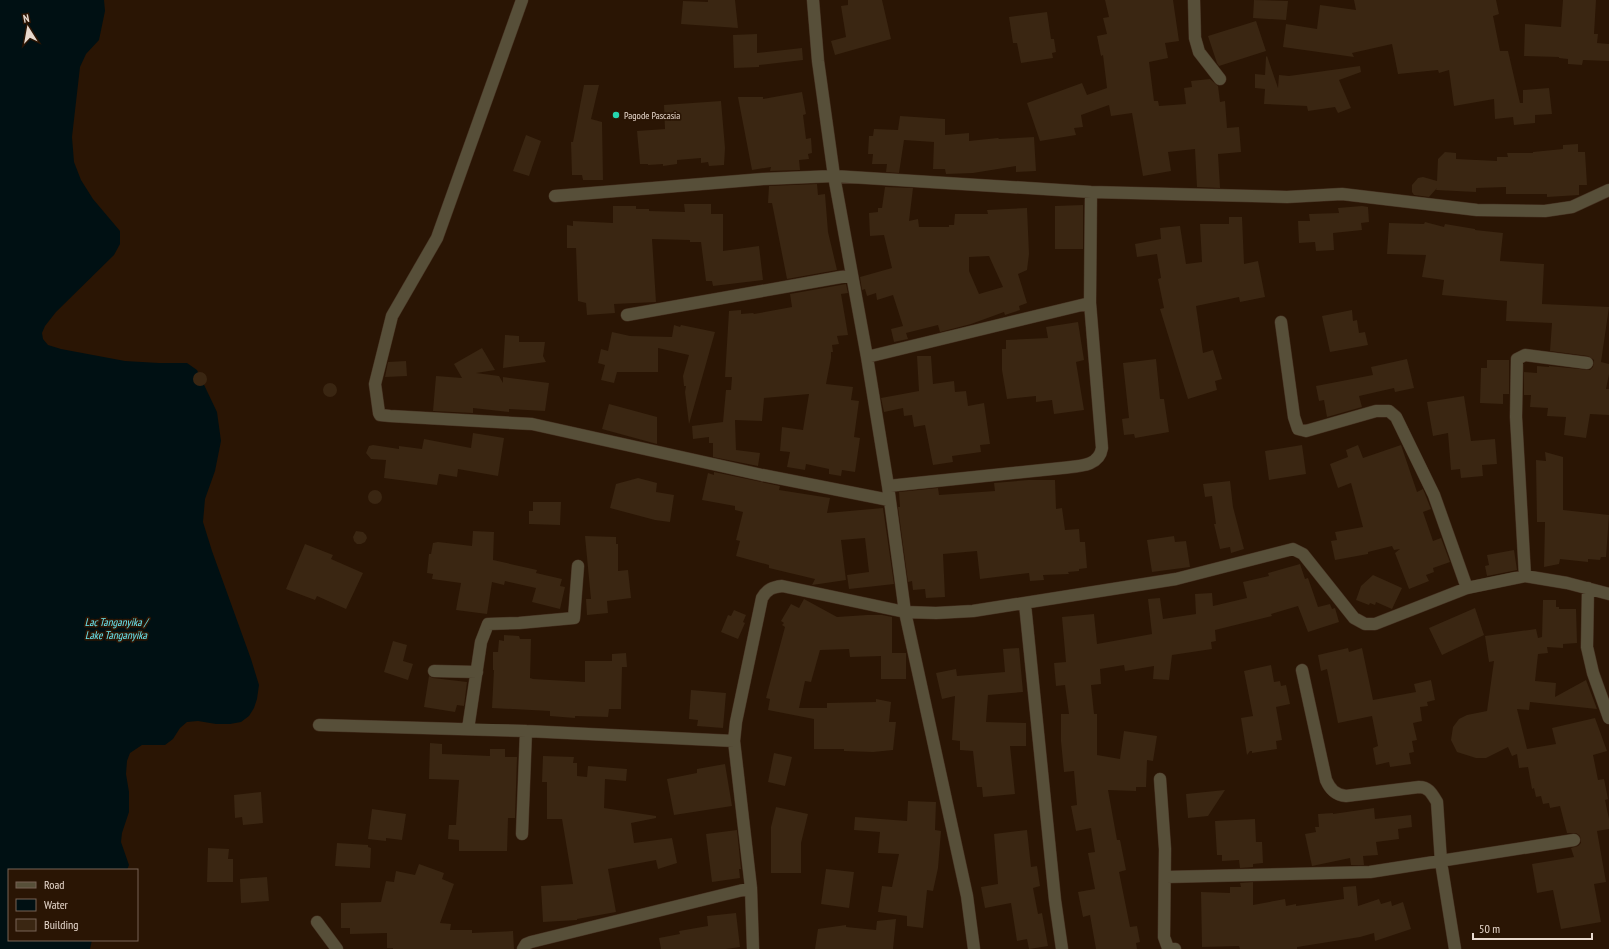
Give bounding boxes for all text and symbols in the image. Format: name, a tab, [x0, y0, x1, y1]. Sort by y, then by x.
north arrow	[8, 8, 48, 48]
text: N	[22, 11, 30, 26]
place label: Pagode Pascasia	[624, 109, 680, 122]
marker: Pagode Pascasia	[611, 110, 621, 120]
water label: Lac Tanganyika / Lake Tanganyika	[85, 615, 150, 642]
legend	[8, 869, 138, 941]
text: Road	[44, 877, 64, 892]
text: Water	[44, 897, 69, 912]
scale bar	[1473, 915, 1592, 941]
text: Building	[44, 917, 79, 932]
text: 50 m	[1479, 921, 1500, 936]

